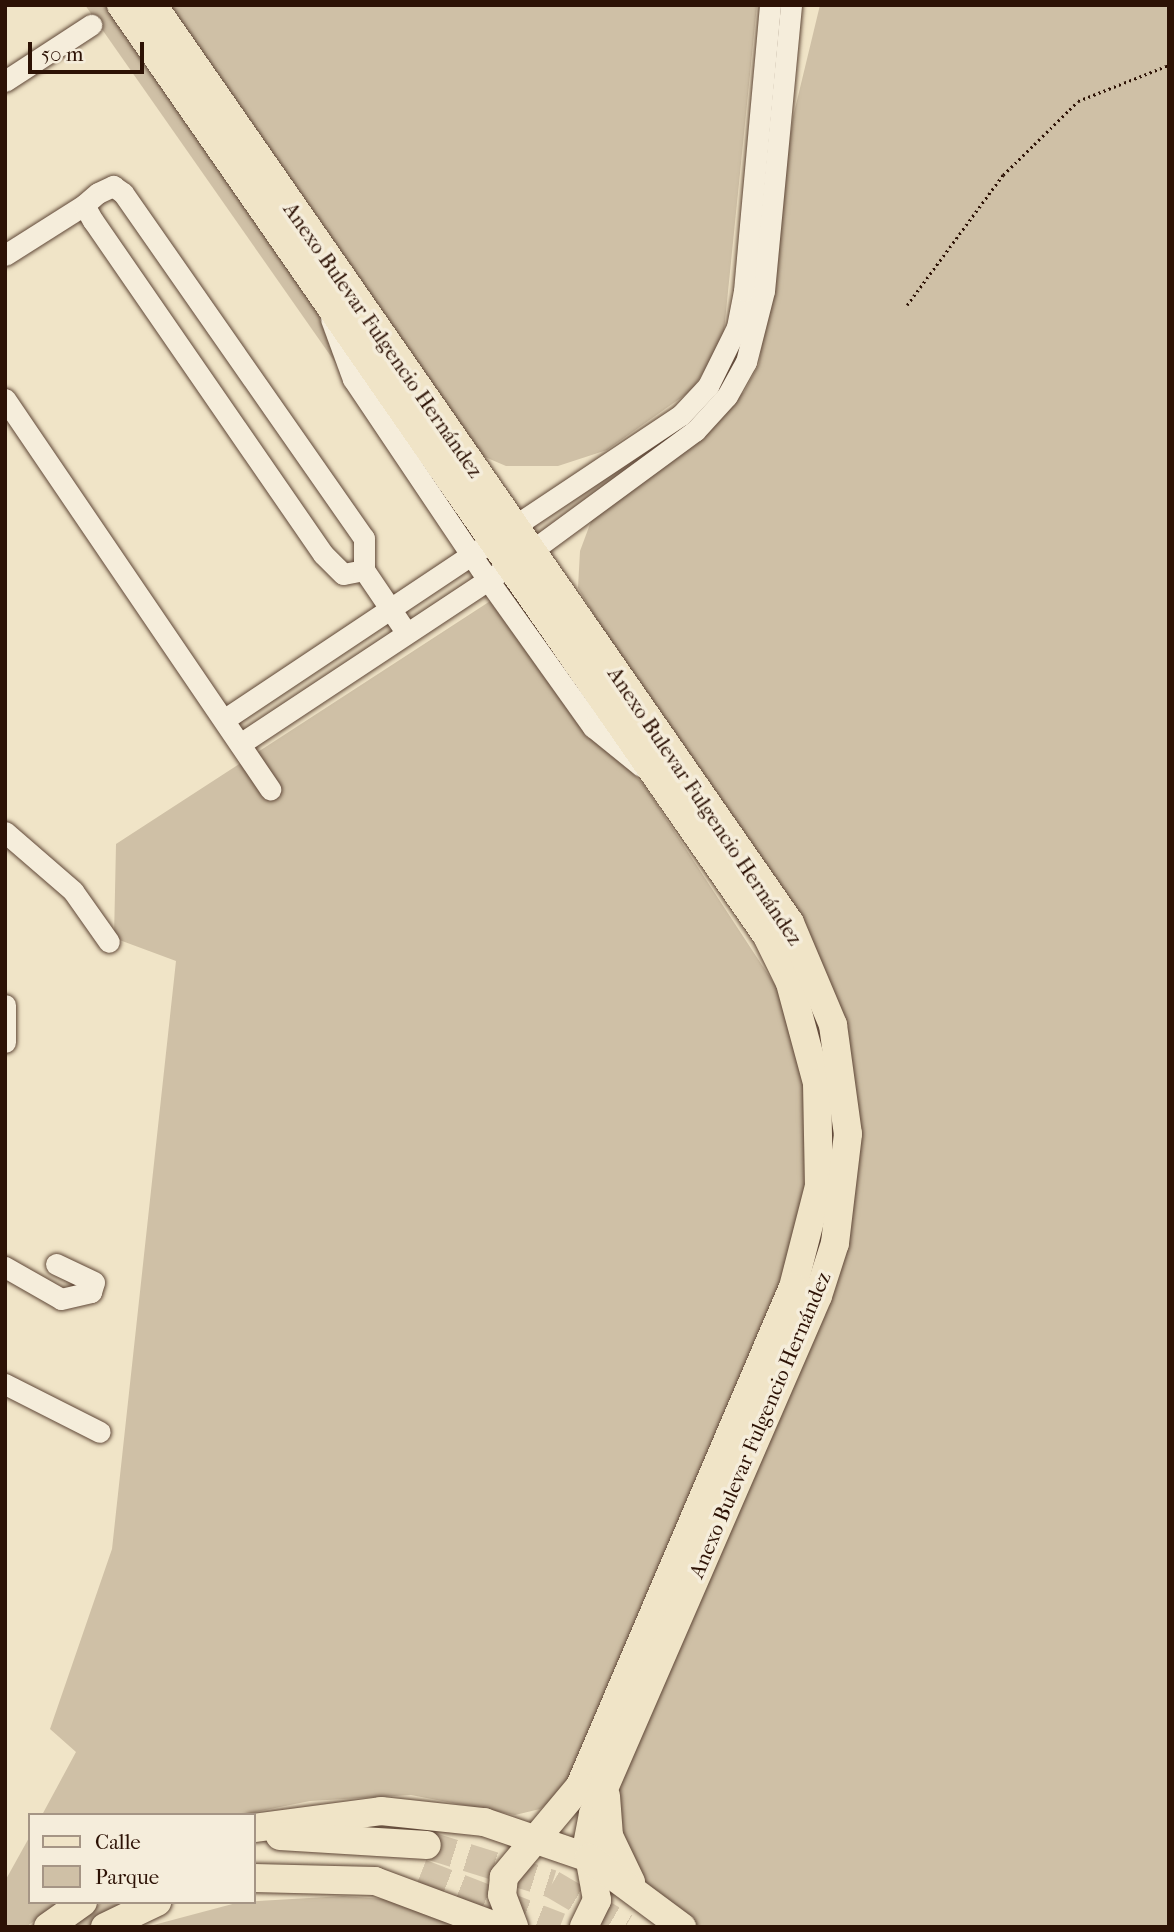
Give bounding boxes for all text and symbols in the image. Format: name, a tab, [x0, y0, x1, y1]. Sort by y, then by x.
scale bar	[32, 28, 147, 72]
text: 50 m	[41, 42, 84, 66]
street label: Anexo Bulevar Fulgencio Hernández	[278, 198, 488, 482]
street label: Anexo Bulevar Fulgencio Hernández	[602, 662, 808, 950]
street label: Anexo Bulevar Fulgencio Hernández	[684, 1268, 836, 1582]
legend	[28, 1813, 256, 1904]
text: Calle	[95, 1830, 141, 1854]
text: Parque	[95, 1865, 159, 1889]

